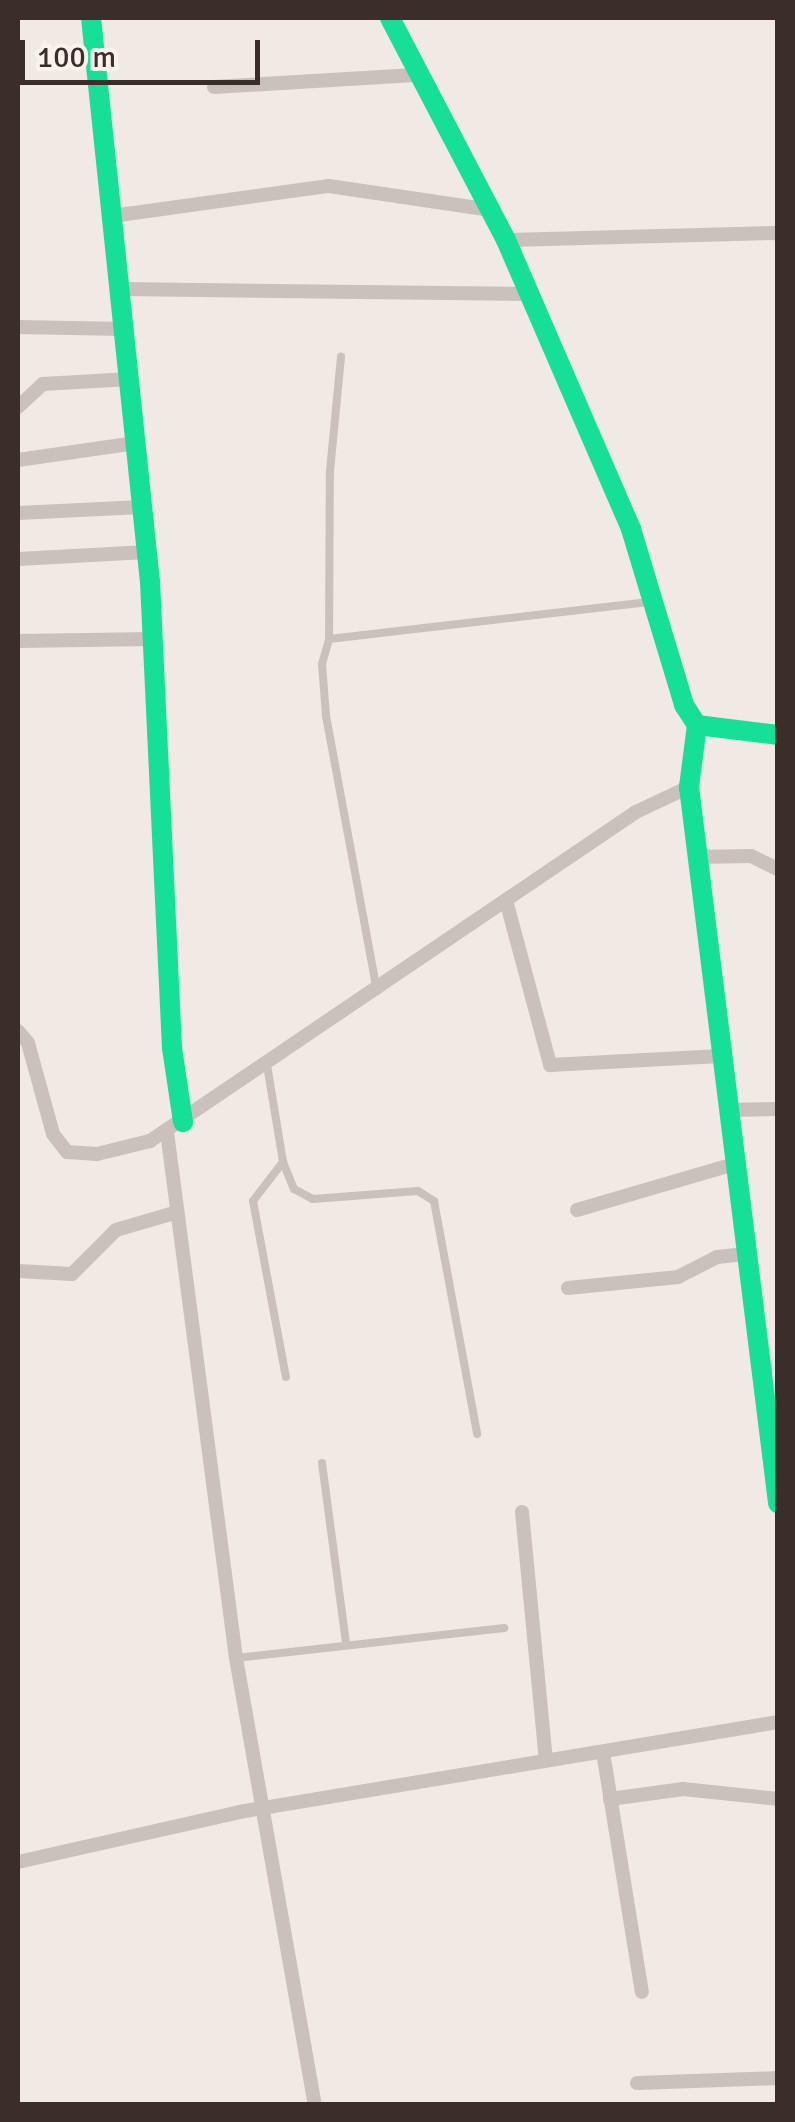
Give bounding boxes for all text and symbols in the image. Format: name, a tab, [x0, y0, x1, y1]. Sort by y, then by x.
scale bar	[25, 20, 265, 82]
text: 100 m	[37, 39, 116, 76]

